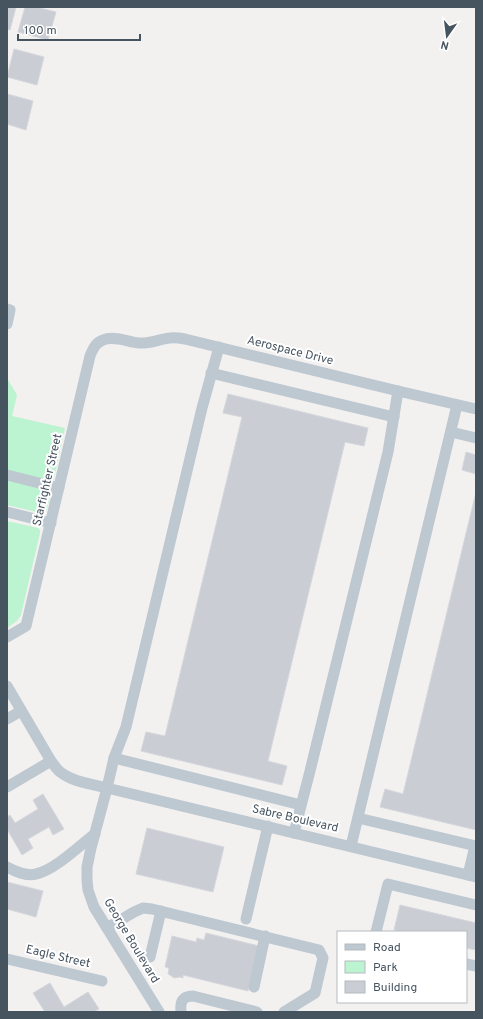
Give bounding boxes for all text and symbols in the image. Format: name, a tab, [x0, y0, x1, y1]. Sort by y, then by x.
scale bar	[18, 16, 140, 42]
north arrow	[427, 16, 467, 56]
text: 100 m	[24, 23, 57, 39]
text: N	[439, 37, 450, 52]
street label: Aerospace Drive	[245, 333, 335, 369]
street label: Starfighter Street	[30, 432, 66, 528]
street label: Sabre Boulevard	[250, 801, 340, 837]
street label: George Boulevard	[99, 896, 163, 986]
legend	[337, 931, 467, 1003]
text: Road	[373, 940, 401, 956]
street label: Eagle Street	[24, 942, 92, 972]
text: Park	[373, 960, 398, 976]
text: Building	[373, 980, 417, 996]

